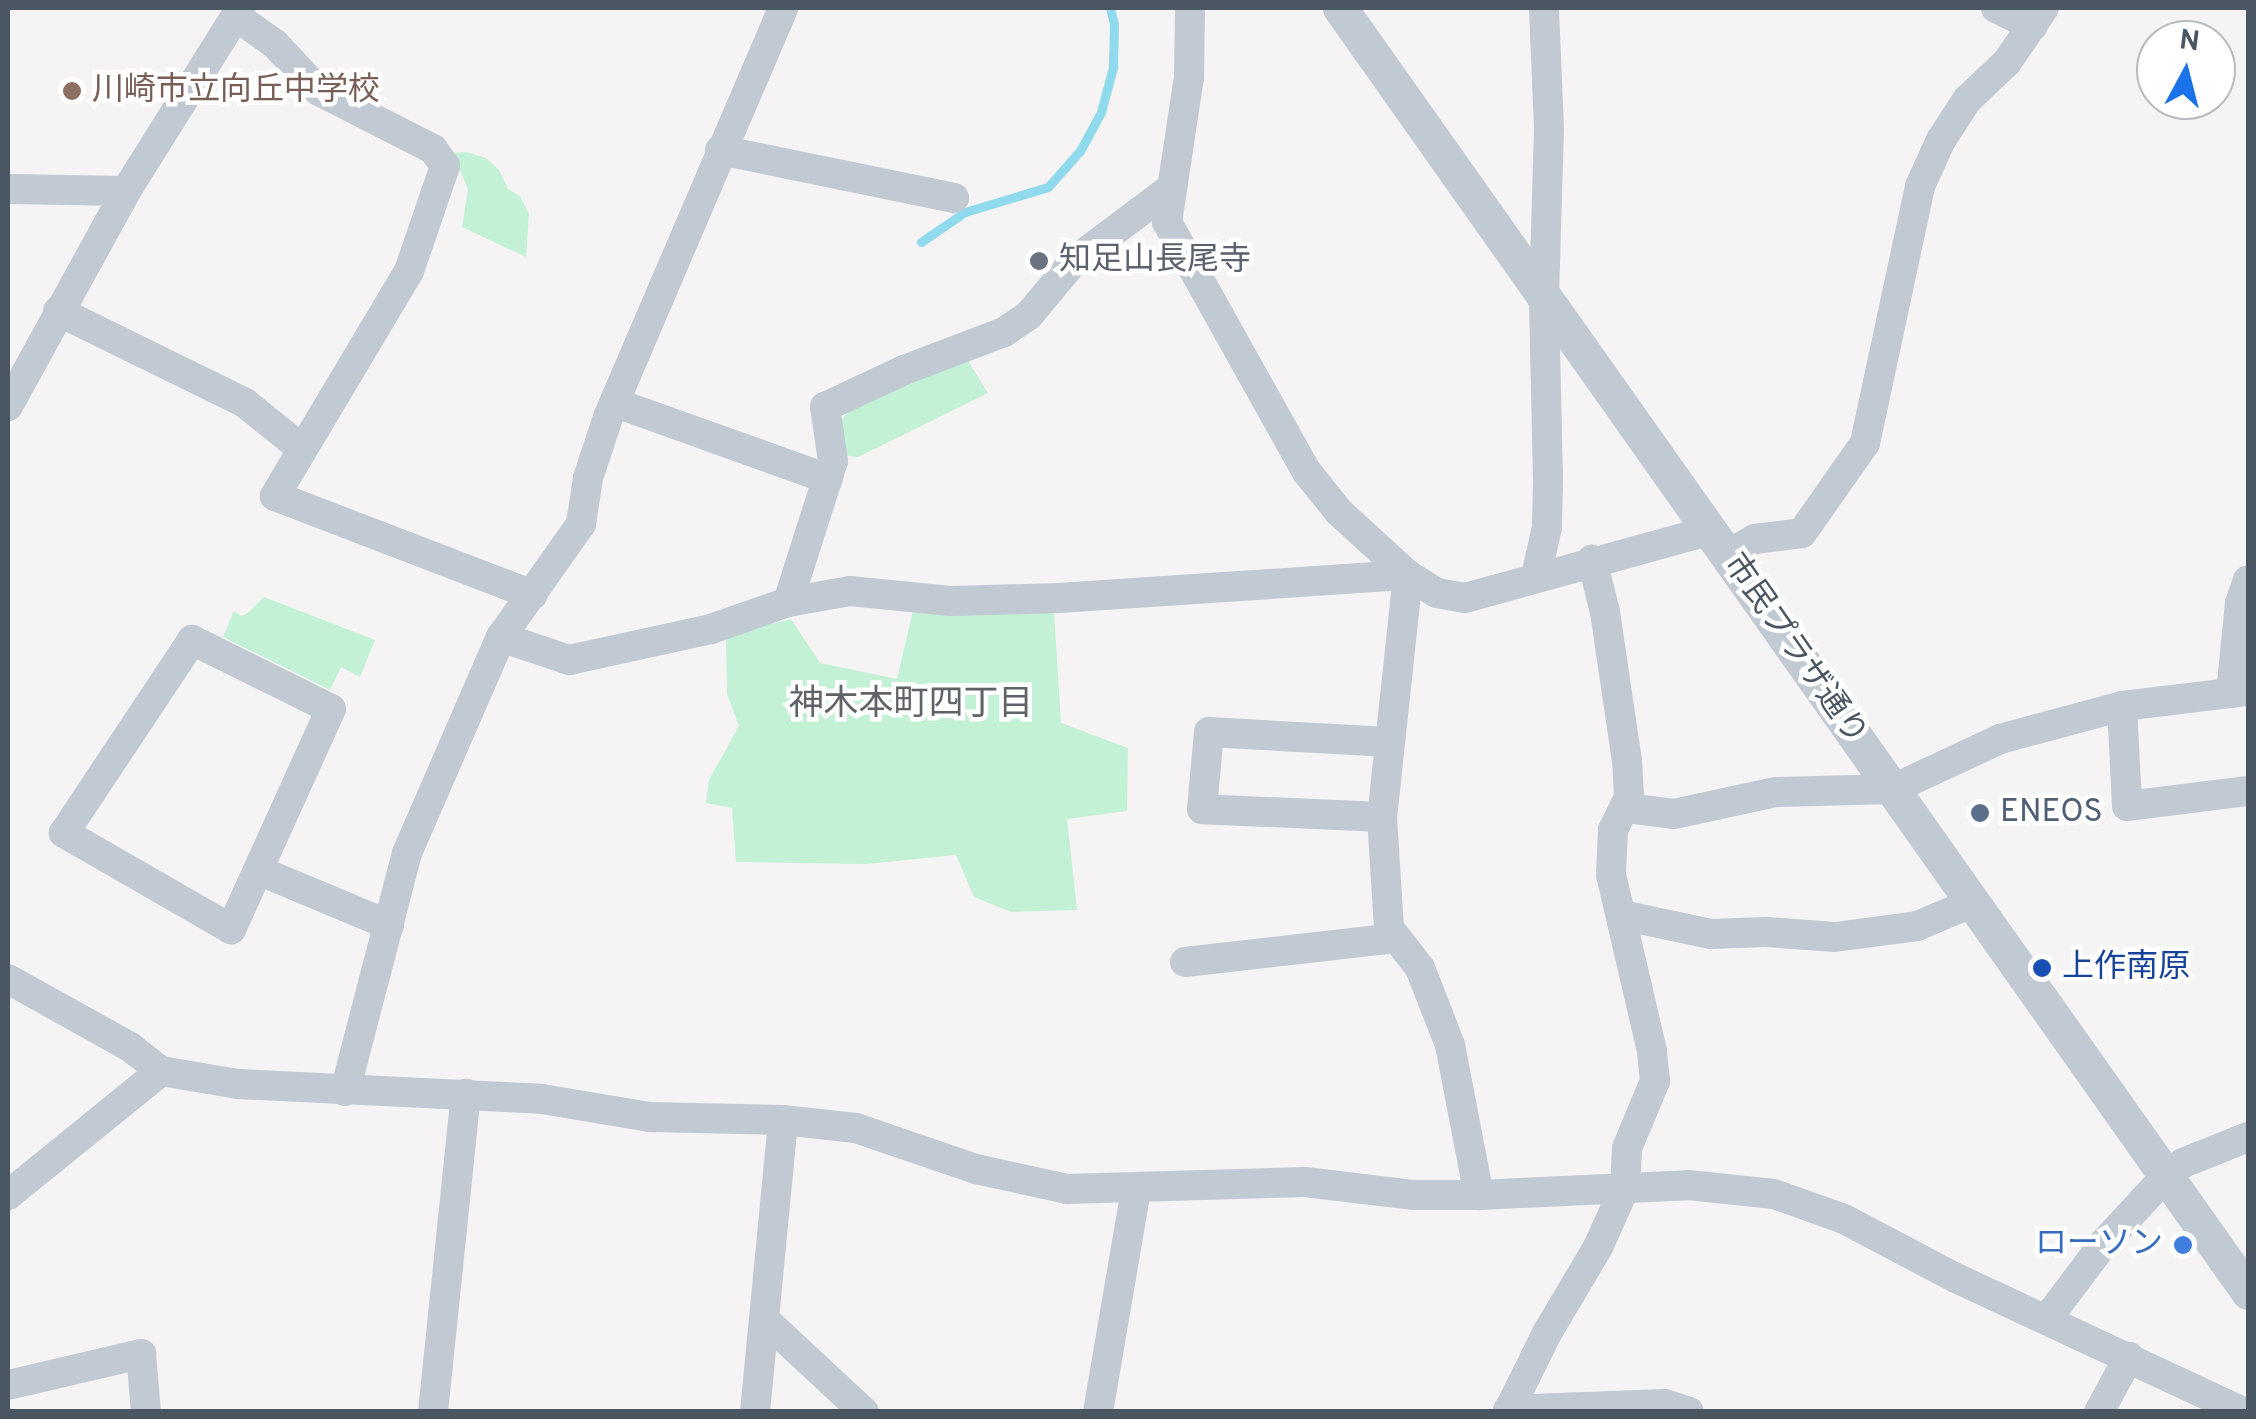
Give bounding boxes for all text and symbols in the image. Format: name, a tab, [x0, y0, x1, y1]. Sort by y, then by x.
north arrow	[2136, 20, 2236, 120]
text: N	[2177, 23, 2202, 61]
place label: 川崎市立向丘中学校	[92, 72, 380, 110]
marker: 川崎市立向丘中学校	[61, 80, 83, 102]
place label: 知足山長尾寺	[1059, 242, 1251, 280]
marker: 知足山長尾寺	[1028, 250, 1050, 272]
street label: 市民プラザ通り	[1714, 547, 1874, 753]
district label: 神木本町四丁目	[789, 684, 1033, 726]
place label: ENEOS	[2000, 794, 2103, 832]
marker: ENEOS	[1969, 802, 1991, 824]
place label: 上作南原	[2062, 949, 2190, 987]
marker: 上作南原	[2031, 957, 2053, 979]
place label: ローソン	[2035, 1226, 2163, 1264]
marker: ローソン	[2172, 1234, 2194, 1256]

